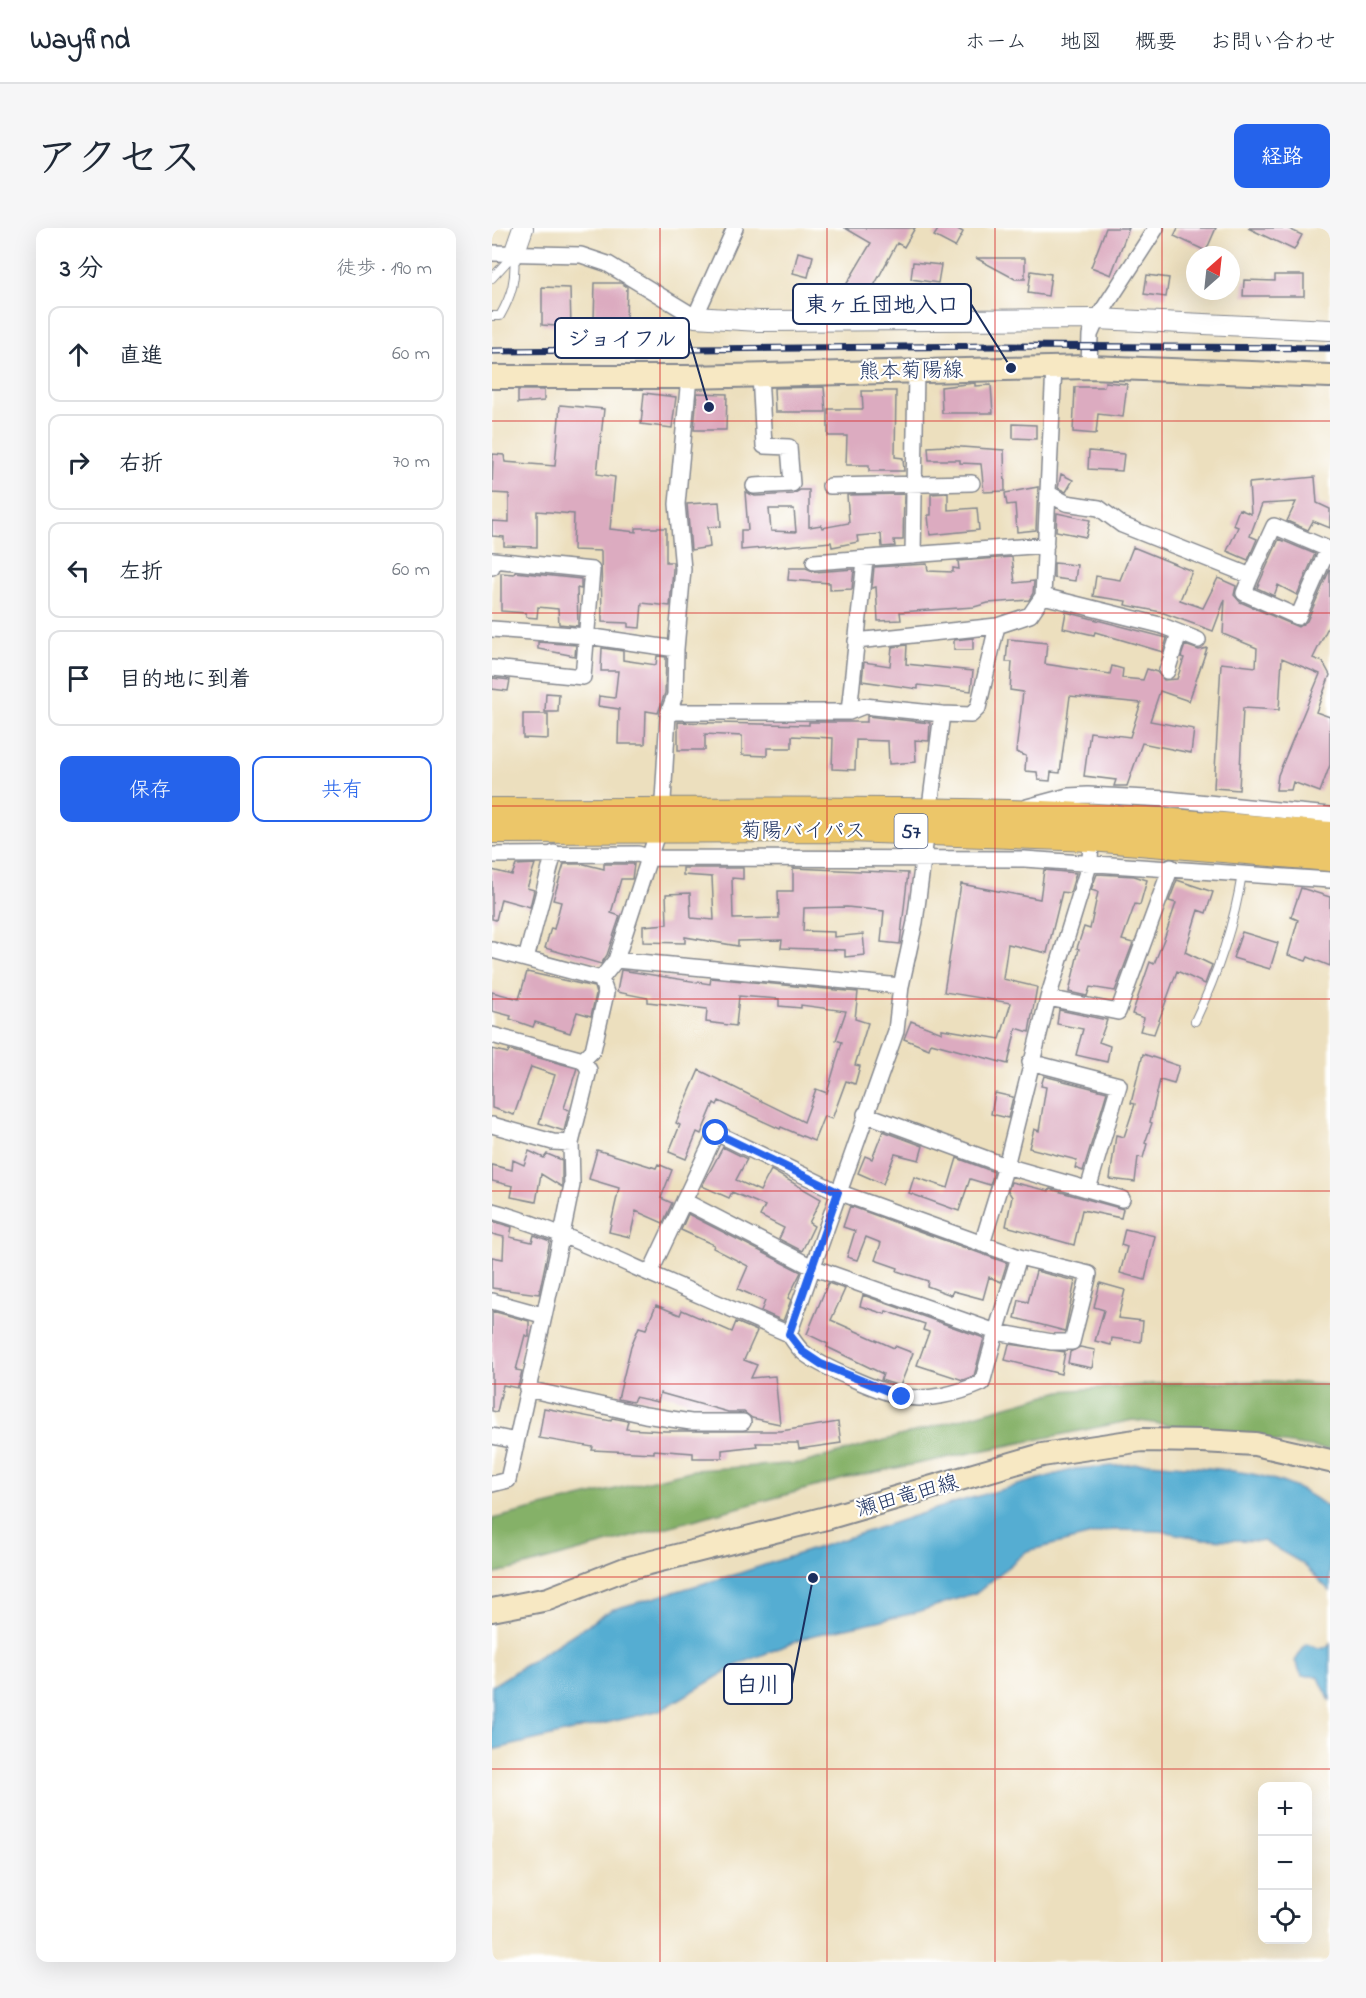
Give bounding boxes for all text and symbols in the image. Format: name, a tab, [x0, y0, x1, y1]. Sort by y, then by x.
text: Wayfind	[30, 21, 130, 62]
text: ホーム	[965, 28, 1027, 58]
text: 地図	[1060, 28, 1102, 58]
text: 概要	[1135, 28, 1177, 58]
text: お問い合わせ	[1210, 28, 1336, 58]
button: 経路	[1234, 124, 1330, 188]
text: アクセス	[36, 130, 201, 191]
north arrow	[1186, 246, 1240, 300]
text: 3 分	[60, 251, 103, 289]
text: 徒歩 · 190 m	[336, 255, 432, 284]
callout: 東ヶ丘団地入口	[793, 284, 971, 324]
text: 東ヶ丘団地入口	[805, 291, 959, 323]
callout: ジョイフル	[555, 318, 689, 358]
text: ジョイフル	[567, 325, 677, 357]
icon: ahead	[62, 338, 95, 371]
text: 60 m	[392, 340, 430, 369]
text: 直進	[119, 341, 163, 373]
street label: 熊本菊陽線	[858, 356, 964, 388]
icon: right	[62, 446, 95, 479]
text: 70 m	[393, 448, 430, 477]
text: 右折	[119, 449, 163, 481]
icon: left	[62, 554, 95, 587]
text: 60 m	[392, 556, 430, 585]
text: 左折	[119, 557, 163, 589]
icon: arrive	[62, 662, 95, 695]
text: 目的地に到着	[119, 665, 251, 697]
button: 保存	[60, 756, 240, 822]
button: 共有	[252, 756, 432, 822]
road number: 57	[894, 814, 928, 848]
street label: 菊陽バイパス	[740, 817, 866, 847]
route start	[702, 1119, 728, 1145]
route end	[888, 1383, 914, 1409]
street label: 瀬田竜田線	[853, 1468, 962, 1526]
callout: 白川	[724, 1664, 792, 1704]
text: 白川	[736, 1671, 780, 1703]
map controls	[1258, 1782, 1312, 1944]
button: +	[1258, 1782, 1312, 1836]
button: −	[1258, 1836, 1312, 1890]
button: locate	[1258, 1890, 1312, 1944]

